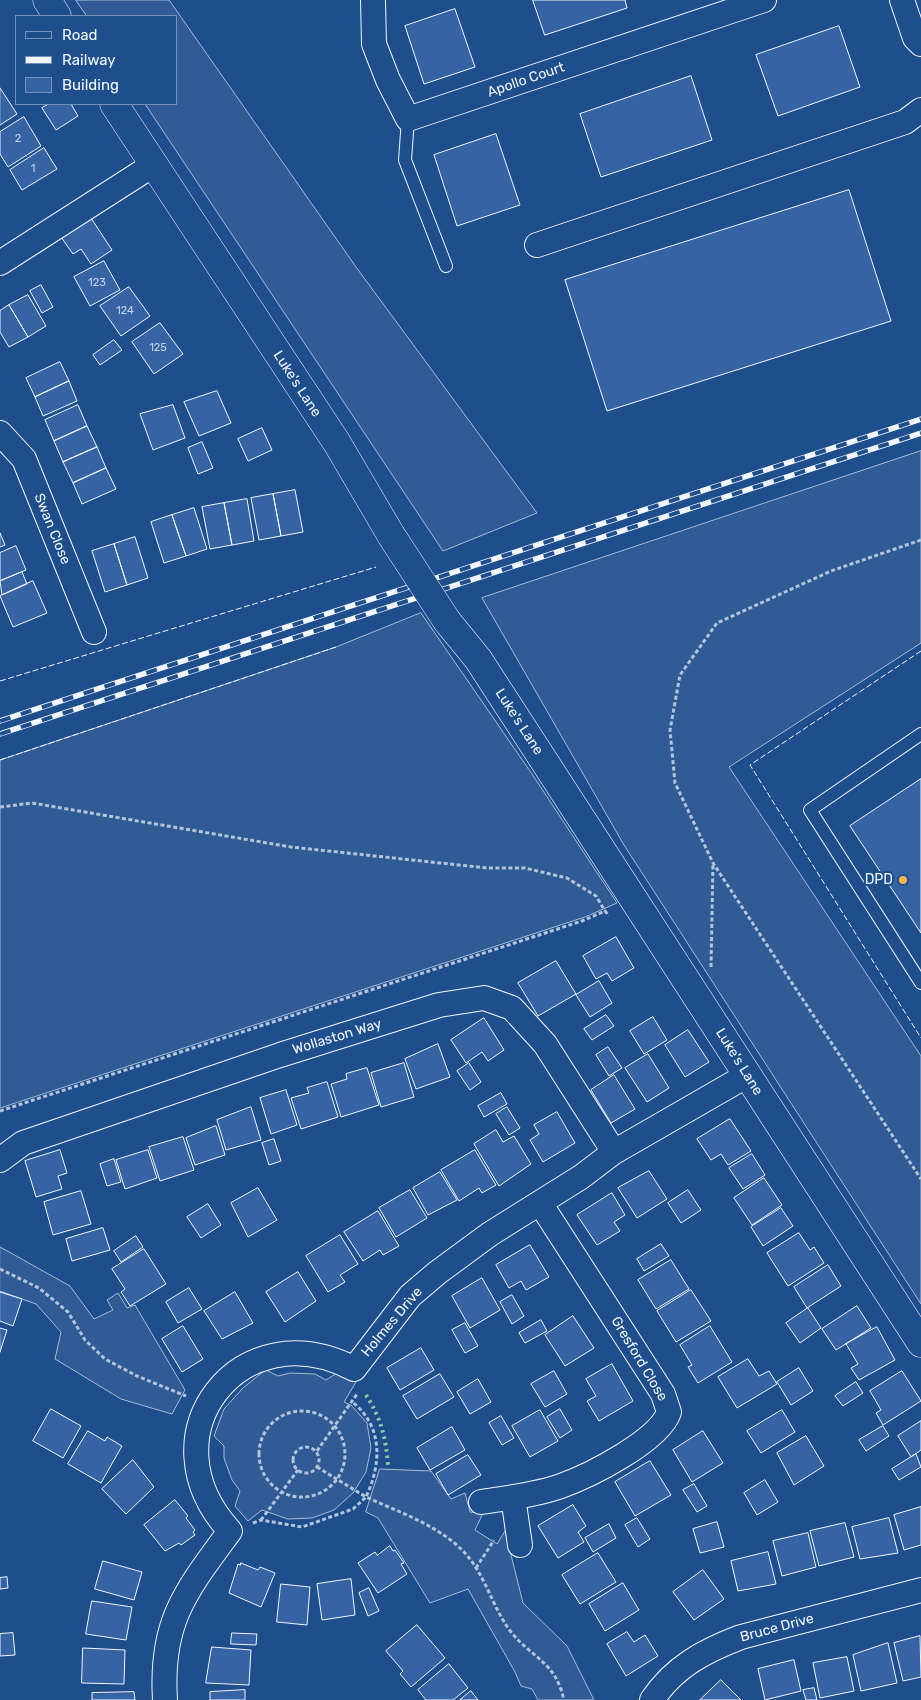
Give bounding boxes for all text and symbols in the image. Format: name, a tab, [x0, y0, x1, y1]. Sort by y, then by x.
legend	[15, 15, 178, 105]
text: Road	[62, 26, 98, 44]
text: Railway	[62, 51, 116, 69]
street label: Apollo Court	[485, 59, 567, 101]
text: Building	[62, 76, 119, 94]
house number: 2	[15, 132, 21, 146]
house number: 1	[31, 162, 35, 176]
house number: 123	[88, 276, 106, 290]
house number: 124	[116, 304, 134, 318]
house number: 125	[149, 341, 167, 355]
street label: Luke's Lane	[269, 348, 325, 420]
street label: Swan Close	[30, 491, 74, 567]
street label: Luke's Lane	[491, 686, 547, 758]
place label: DPD	[865, 872, 893, 888]
marker: DPD	[897, 874, 909, 886]
street label: Wollaston Way	[290, 1015, 384, 1059]
street label: Luke's Lane	[712, 1025, 766, 1099]
street label: Holmes Drive	[358, 1284, 426, 1360]
street label: Gresford Close	[607, 1314, 671, 1404]
street label: Bruce Drive	[738, 1610, 816, 1646]

